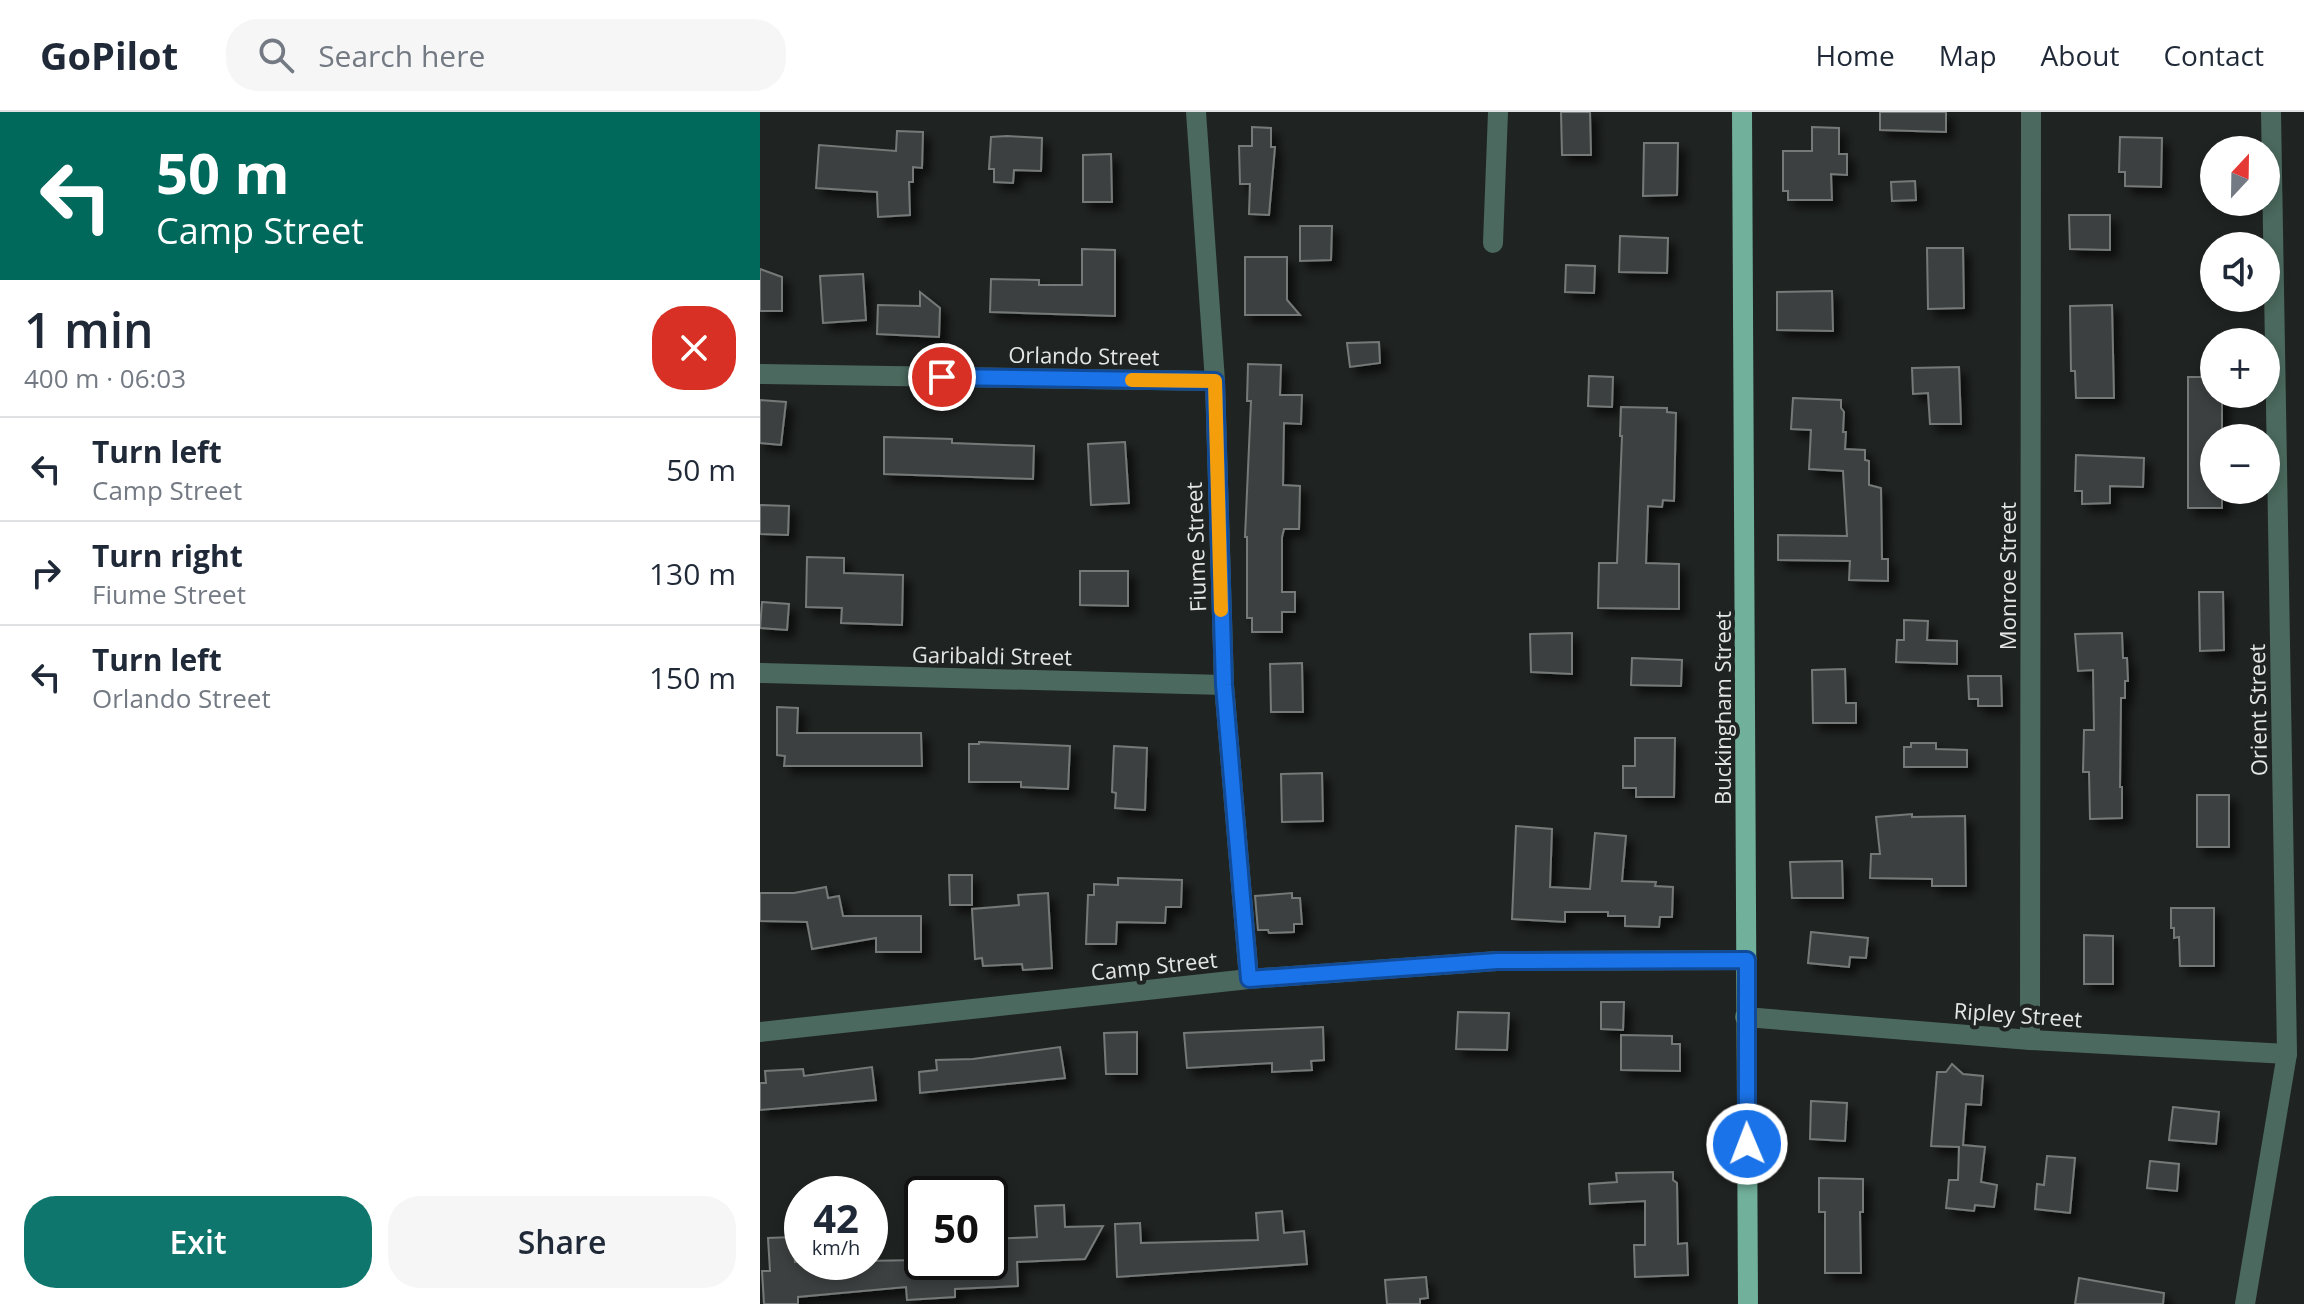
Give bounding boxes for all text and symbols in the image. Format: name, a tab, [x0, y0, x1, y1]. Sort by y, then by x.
search box	[226, 19, 786, 91]
text: GoPilot	[40, 29, 178, 81]
icon: search	[254, 33, 298, 77]
text: Search here	[318, 35, 485, 76]
text: Home	[1816, 36, 1895, 74]
text: Map	[1939, 36, 1997, 74]
text: About	[2041, 36, 2119, 74]
text: Contact	[2163, 36, 2264, 74]
text: 50 m	[156, 134, 290, 210]
north arrow	[2200, 136, 2280, 216]
map controls	[2200, 136, 2280, 504]
icon: left	[24, 144, 128, 248]
text: Camp Street	[156, 206, 364, 255]
button: sound	[2200, 232, 2280, 312]
text: 1 min	[24, 297, 154, 362]
button: close	[652, 306, 736, 390]
button: +	[2200, 328, 2280, 408]
street label: Orlando Street	[1008, 339, 1160, 371]
pin	[908, 343, 976, 411]
icon: arrive	[920, 355, 964, 399]
text: 400 m · 06:03	[24, 360, 186, 396]
button: −	[2200, 424, 2280, 504]
text: Turn left	[92, 431, 222, 472]
icon: left	[24, 447, 68, 491]
text: 50 m	[666, 449, 736, 490]
text: Camp Street	[92, 472, 242, 508]
street label: Fiume Street	[1178, 481, 1212, 613]
street label: Monroe Street	[1992, 502, 2022, 650]
text: Turn right	[92, 535, 243, 576]
icon: right	[24, 551, 68, 595]
text: 130 m	[649, 553, 736, 594]
text: Fiume Street	[92, 576, 246, 612]
street label: Buckingham Street	[1707, 611, 1737, 805]
text: Turn left	[92, 639, 222, 680]
street label: Garibaldi Street	[912, 639, 1072, 671]
street label: Orient Street	[2241, 643, 2273, 777]
icon: left	[24, 655, 68, 699]
text: 150 m	[649, 657, 736, 698]
text: Orlando Street	[92, 680, 271, 716]
street label: Camp Street	[1089, 943, 1219, 987]
street label: Ripley Street	[1953, 995, 2083, 1033]
position arrow	[1705, 1102, 1789, 1186]
speed limit sign: 50	[904, 1176, 1008, 1280]
text: 42	[813, 1190, 859, 1245]
button: Exit	[24, 1196, 372, 1288]
button: Share	[388, 1196, 736, 1288]
text: km/h	[812, 1234, 860, 1261]

